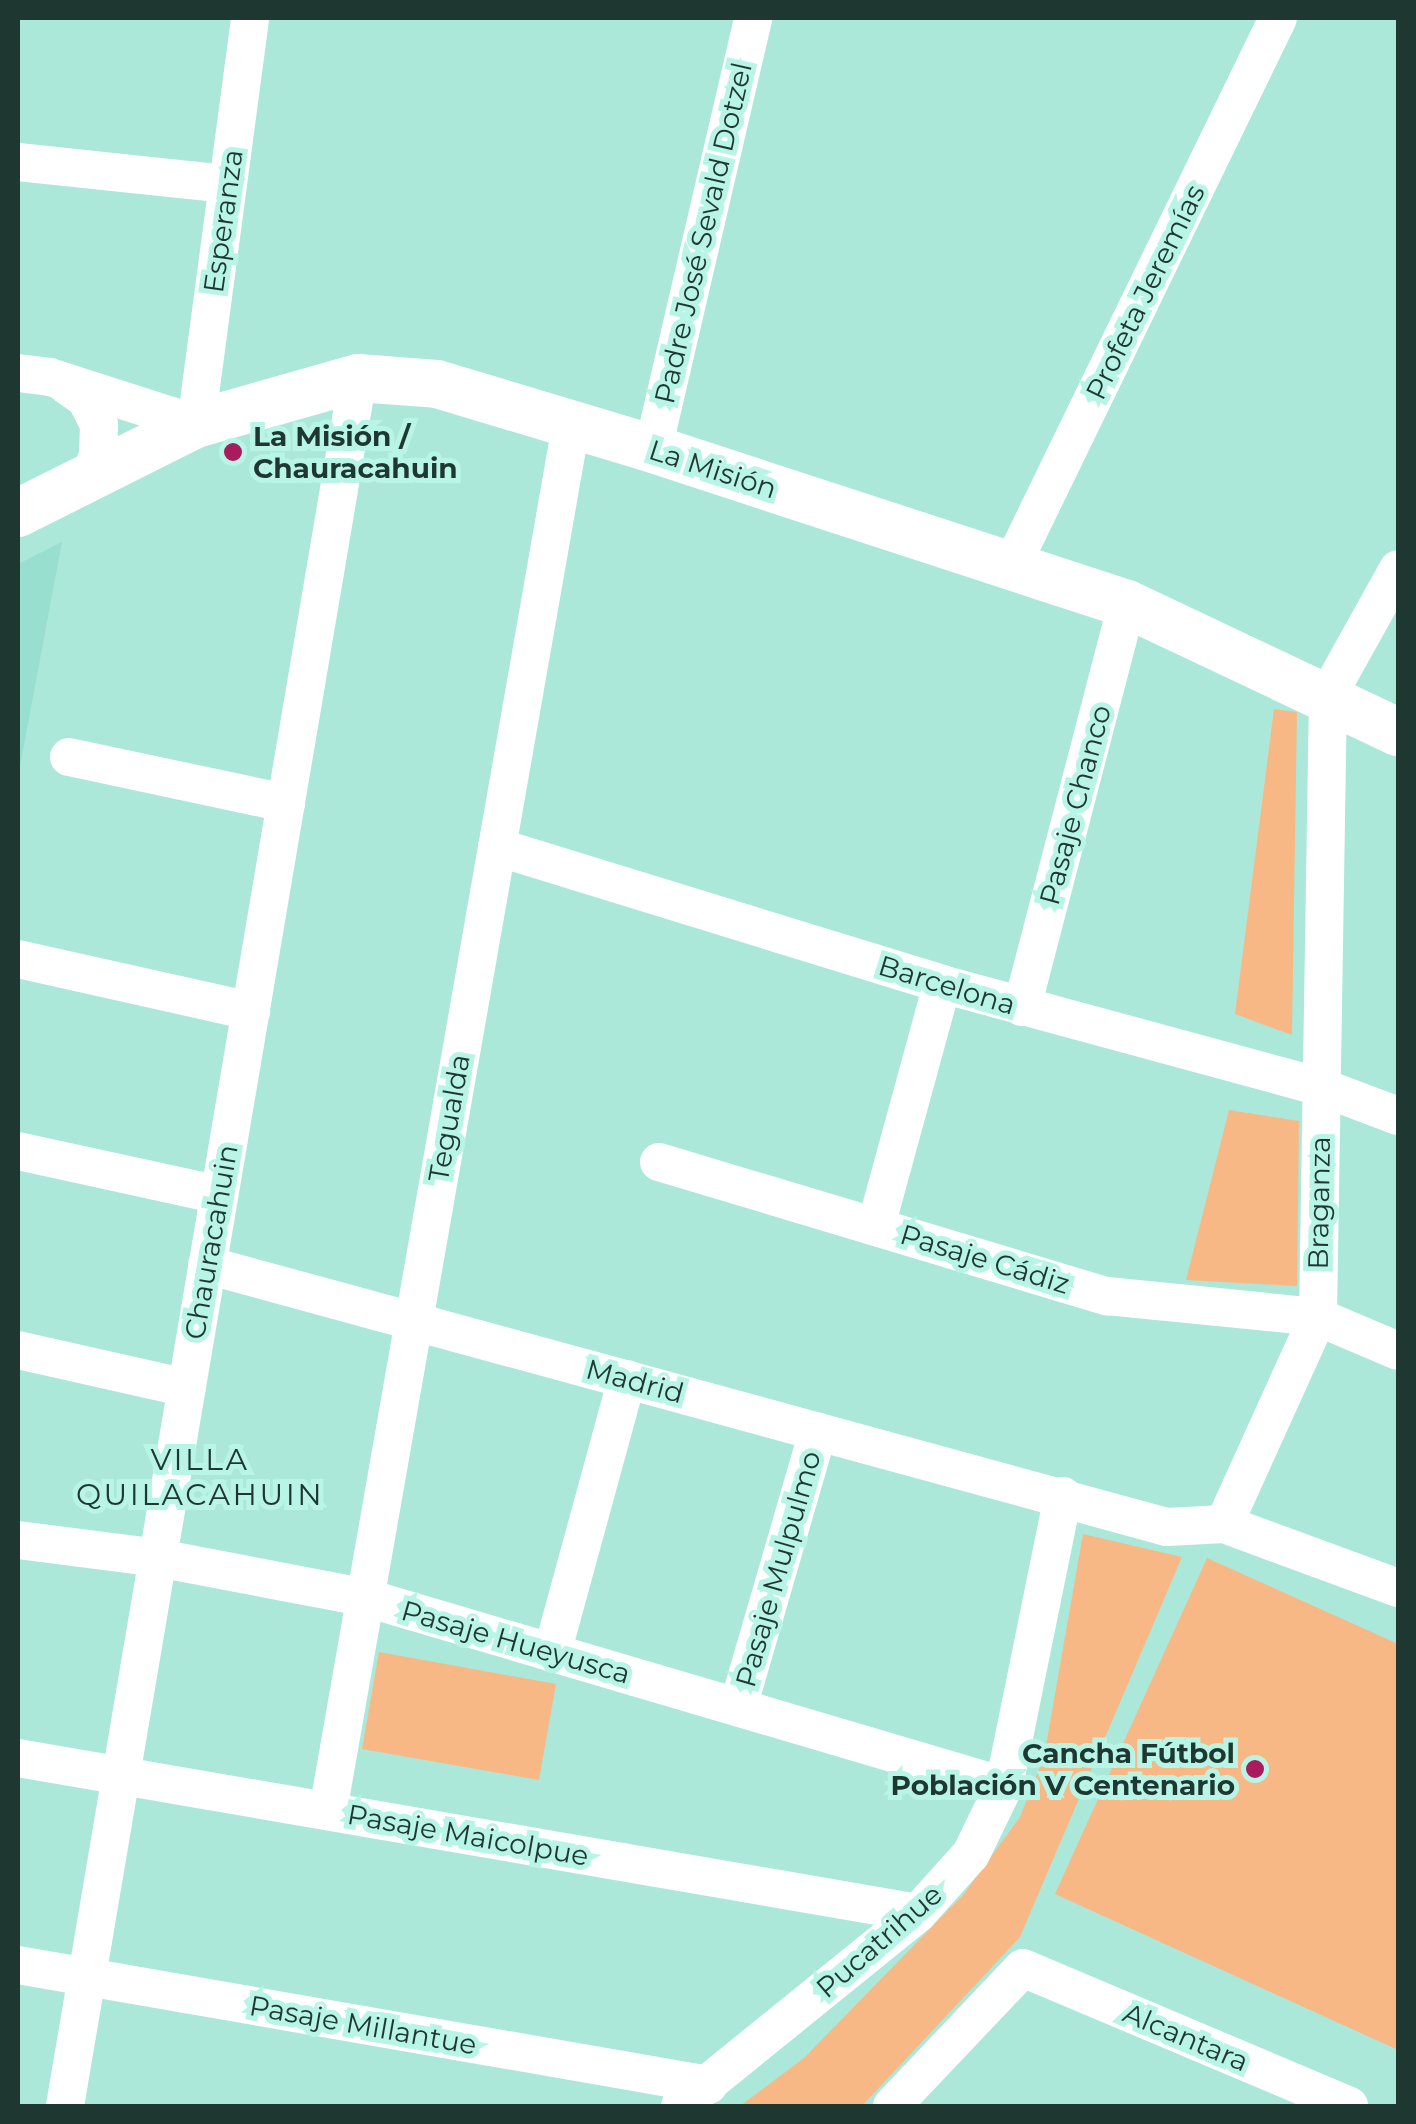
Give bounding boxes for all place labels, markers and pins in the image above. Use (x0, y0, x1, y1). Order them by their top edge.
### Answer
place label: La Misión / Chauracahuin (253, 419, 458, 485)
marker: La Misión / Chauracahuin (222, 441, 244, 463)
place label: Cancha Fútbol Población V Centenario (891, 1736, 1235, 1802)
marker: Cancha Fútbol Población V Centenario (1244, 1758, 1266, 1780)

